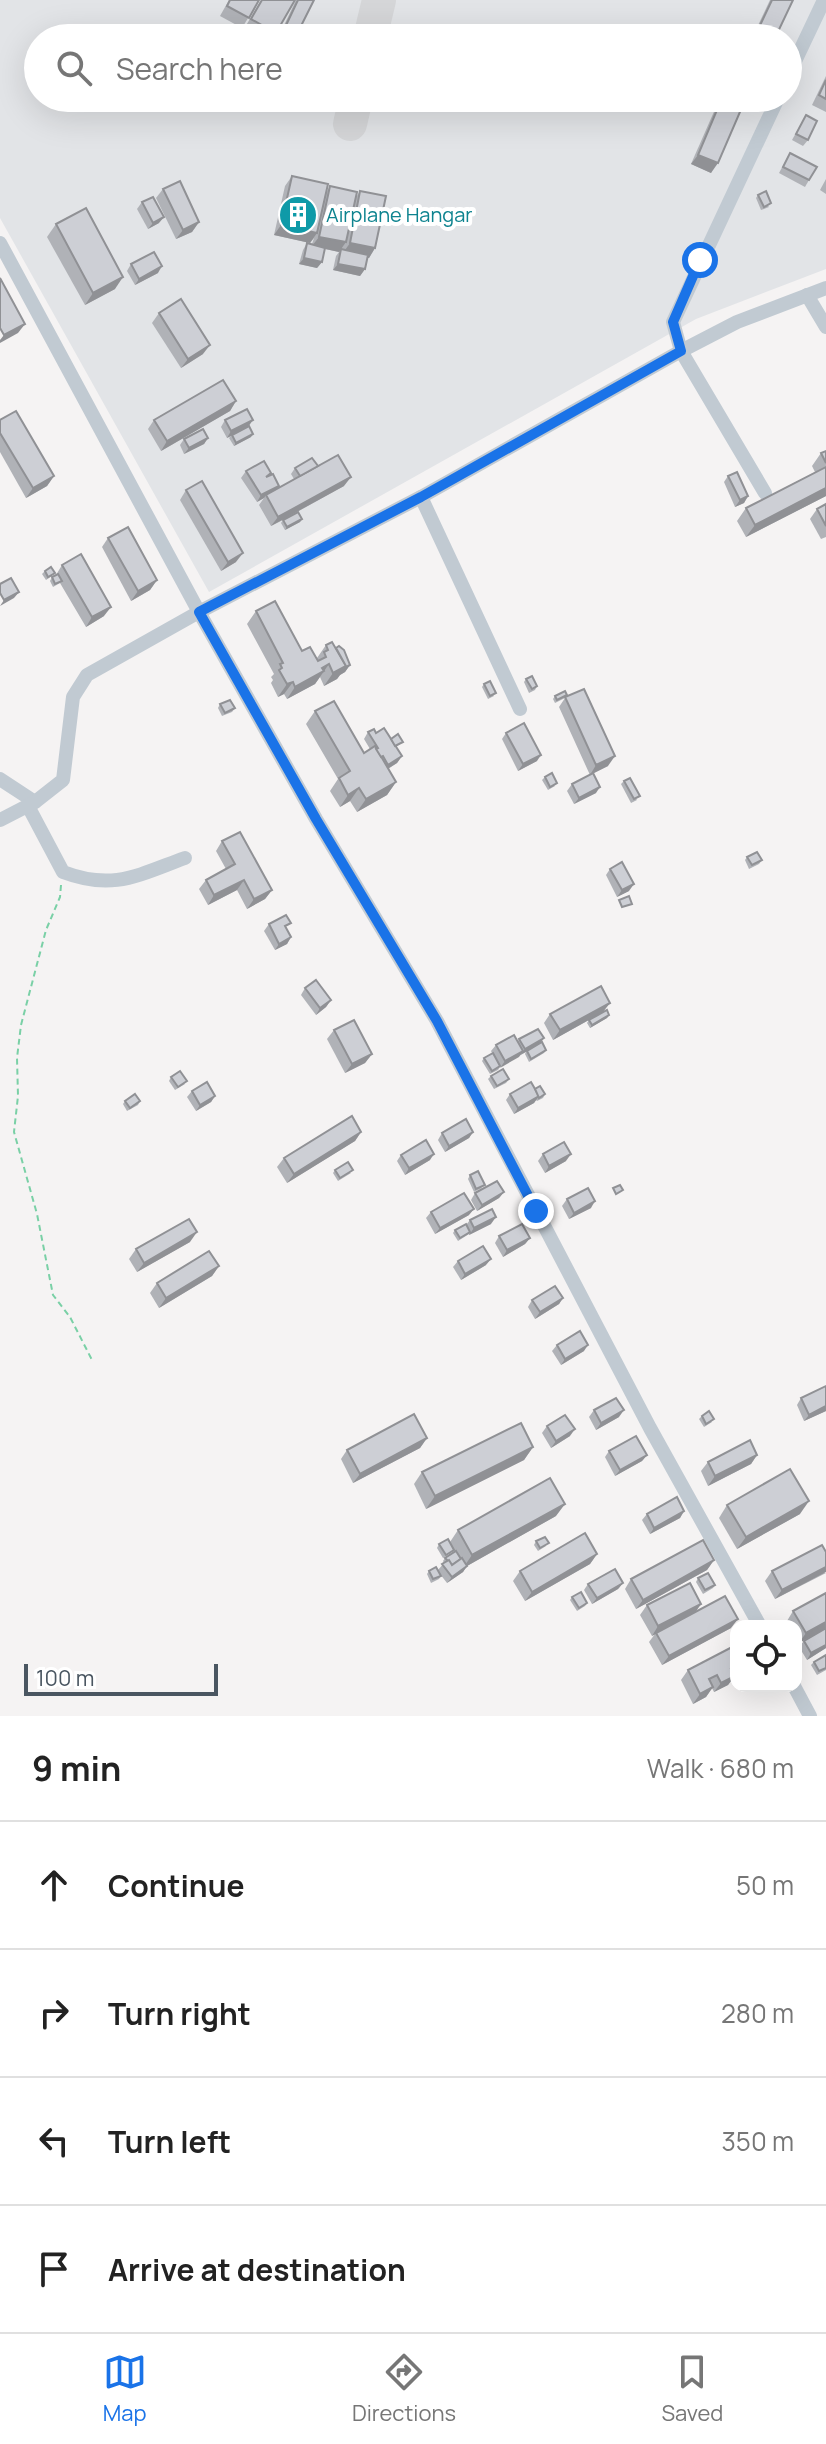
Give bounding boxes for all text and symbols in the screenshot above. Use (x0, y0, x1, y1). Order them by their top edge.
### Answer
search box (24, 24, 802, 112)
icon: search (52, 46, 96, 90)
text: Search here (116, 48, 283, 89)
building icon: Airplane Hangar (277, 194, 319, 236)
place label: Airplane Hangar (326, 201, 473, 228)
route start (682, 242, 718, 278)
route end (518, 1193, 554, 1229)
map controls (730, 1620, 802, 1692)
button: locate (730, 1620, 802, 1692)
scale bar (24, 1660, 218, 1696)
text: 100 m (36, 1663, 94, 1693)
text: 9 min (32, 1745, 121, 1791)
text: Walk · 680 m (647, 1750, 794, 1786)
icon: ahead (32, 1863, 76, 1907)
text: Continue (108, 1865, 244, 1906)
text: 50 m (736, 1867, 794, 1903)
icon: right (32, 1991, 76, 2035)
text: Turn right (108, 1993, 251, 2034)
text: 280 m (721, 1995, 794, 2031)
icon: left (32, 2119, 76, 2163)
text: Turn left (108, 2121, 231, 2162)
text: 350 m (721, 2123, 794, 2159)
icon: arrive (32, 2247, 76, 2291)
text: Arrive at destination (108, 2249, 406, 2290)
tab: Map (103, 2350, 147, 2428)
tab: Directions (352, 2350, 456, 2428)
tab: Saved (661, 2350, 723, 2428)

